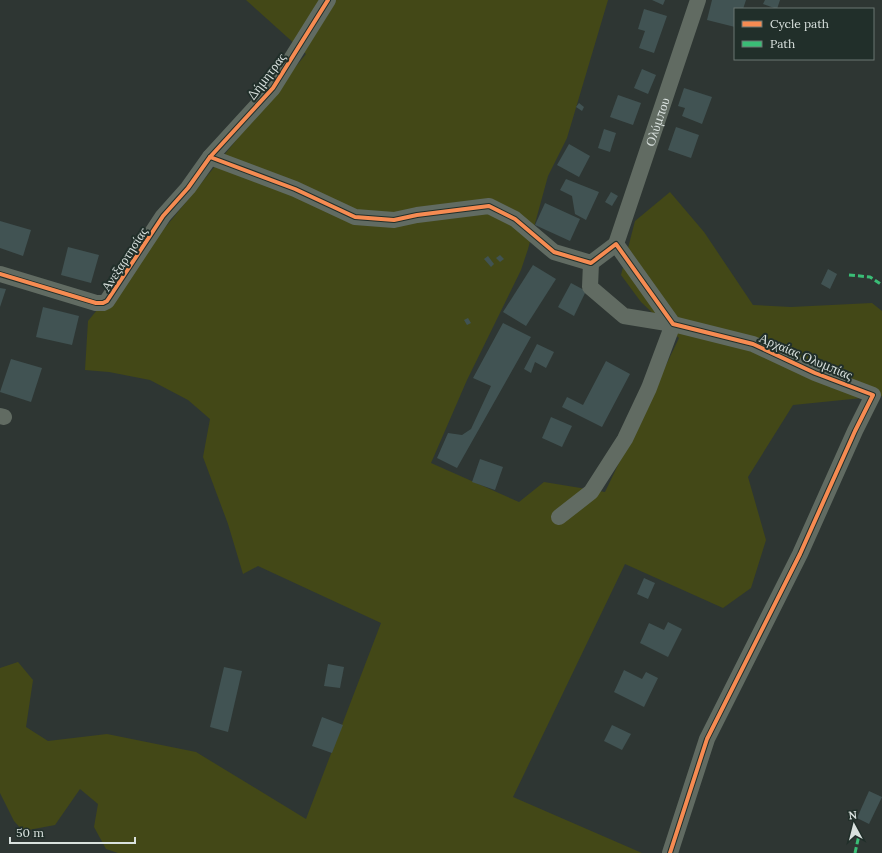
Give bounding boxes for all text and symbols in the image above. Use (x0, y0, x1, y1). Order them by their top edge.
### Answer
legend (734, 8, 874, 60)
text: Cycle path (770, 16, 829, 31)
text: Path (770, 36, 795, 51)
street label: Δήμητρας (243, 49, 290, 103)
street label: Ολύμπου (641, 95, 674, 148)
street label: Ανεξαρτησίας (97, 223, 152, 294)
street label: Αρχαίας Ολυμπίας (757, 329, 856, 384)
north arrow (834, 805, 874, 845)
text: N (848, 808, 858, 823)
scale bar (10, 819, 135, 845)
text: 50 m (16, 825, 44, 840)

